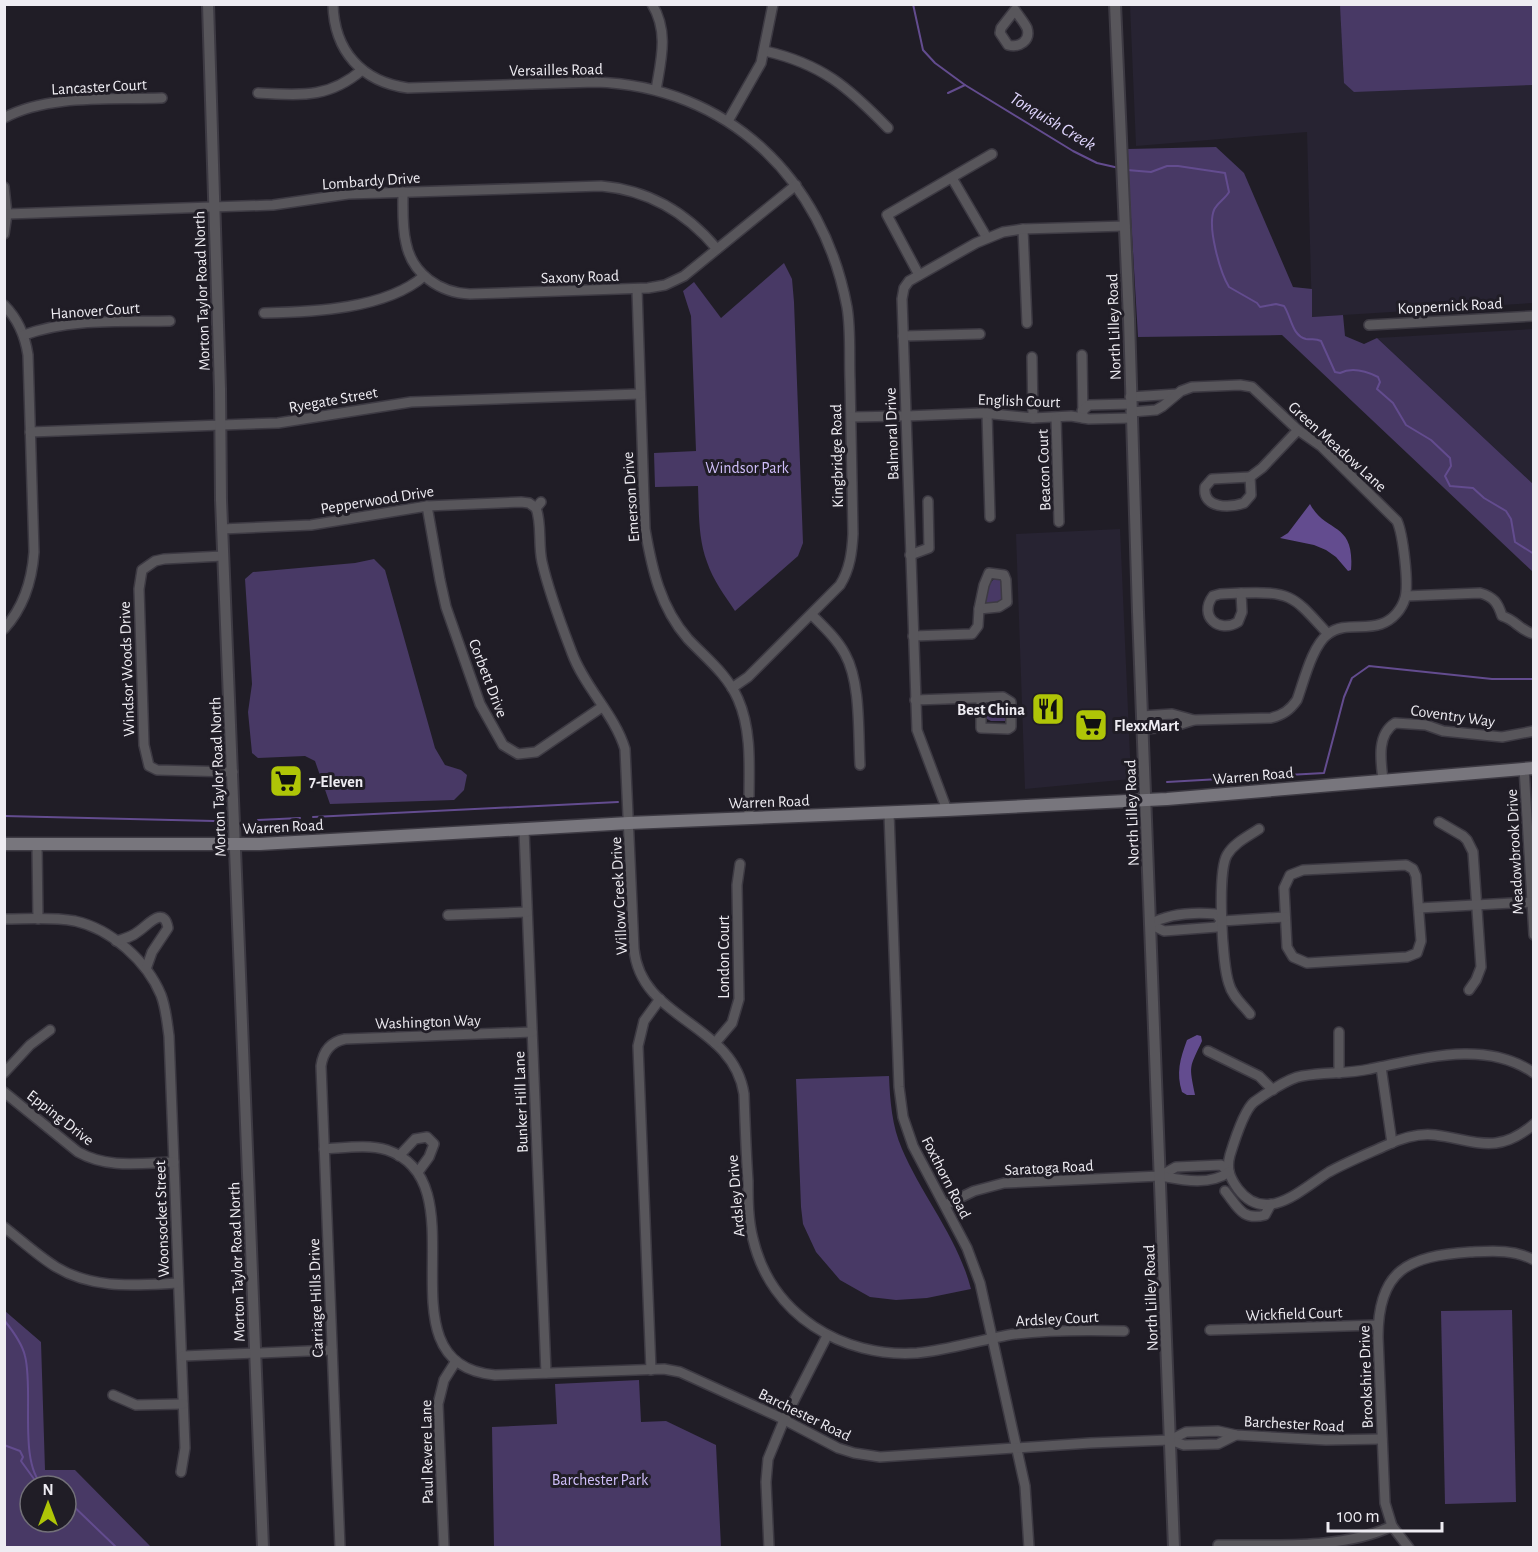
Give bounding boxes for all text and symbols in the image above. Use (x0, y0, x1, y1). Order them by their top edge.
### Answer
street label: Versailles Road (509, 61, 603, 79)
street label: Lancaster Court (51, 77, 147, 97)
water label: Tonquish Creek (1006, 89, 1098, 154)
street label: Lombardy Drive (321, 170, 421, 193)
street label: Morton Taylor Road North (191, 211, 214, 371)
street label: Saxony Road (541, 268, 619, 287)
street label: North Lilley Road (1104, 273, 1125, 381)
street label: Koppernick Road (1397, 295, 1503, 317)
street label: Hanover Court (50, 300, 140, 322)
street label: Ryegate Street (288, 384, 379, 417)
street label: Balmoral Drive (882, 387, 902, 481)
street label: English Court (977, 392, 1060, 410)
street label: Green Meadow Lane (1285, 399, 1390, 495)
street label: Kingbridge Road (828, 404, 846, 508)
street label: Beacon Court (1035, 429, 1053, 511)
street label: Emerson Drive (620, 451, 642, 543)
park label: Windsor Park (705, 460, 790, 476)
street label: Pepperwood Drive (319, 483, 435, 517)
street label: Windsor Woods Drive (117, 601, 137, 737)
street label: Corbett Drive (466, 637, 510, 720)
restaurant icon: Best China (1030, 691, 1066, 727)
street label: Morton Taylor Road North (207, 697, 230, 857)
place label: Best China (957, 702, 1025, 718)
street label: Coventry Way (1409, 702, 1496, 731)
supermarket icon: FlexxMart (1073, 707, 1109, 743)
place label: FlexxMart (1114, 718, 1180, 734)
street label: North Lilley Road (1122, 759, 1143, 867)
supermarket icon: 7-Eleven (268, 763, 304, 799)
street label: Warren Road (1212, 764, 1294, 787)
place label: 7-Eleven (309, 774, 363, 790)
street label: Meadowbrook Drive (1504, 789, 1526, 915)
street label: Warren Road (728, 793, 810, 811)
street label: Warren Road (242, 817, 324, 837)
street label: Willow Creek Drive (608, 836, 630, 955)
street label: London Court (716, 915, 732, 999)
street label: Washington Way (375, 1012, 481, 1033)
street label: Bunker Hill Lane (511, 1051, 531, 1153)
street label: Epping Drive (24, 1087, 97, 1149)
street label: Foxthorn Road (919, 1134, 974, 1221)
street label: Ardsley Drive (724, 1154, 749, 1238)
street label: Saratoga Road (1004, 1158, 1094, 1178)
street label: Woonsocket Street (152, 1160, 172, 1278)
street label: Morton Taylor Road North (226, 1182, 249, 1342)
street label: Carriage Hills Drive (306, 1238, 326, 1358)
street label: North Lilley Road (1141, 1244, 1162, 1352)
street label: Wickfield Court (1245, 1304, 1343, 1324)
street label: Ardsley Court (1015, 1309, 1099, 1330)
street label: Brookshire Drive (1356, 1325, 1376, 1429)
street label: Barchester Road (756, 1386, 853, 1444)
street label: Paul Revere Lane (418, 1400, 436, 1504)
street label: Barchester Road (1243, 1413, 1345, 1435)
park label: Barchester Park (552, 1472, 649, 1488)
north arrow (18, 1474, 78, 1534)
text: N (42, 1482, 54, 1498)
scale bar (1328, 1495, 1442, 1533)
text: 100 m (1337, 1508, 1380, 1526)

